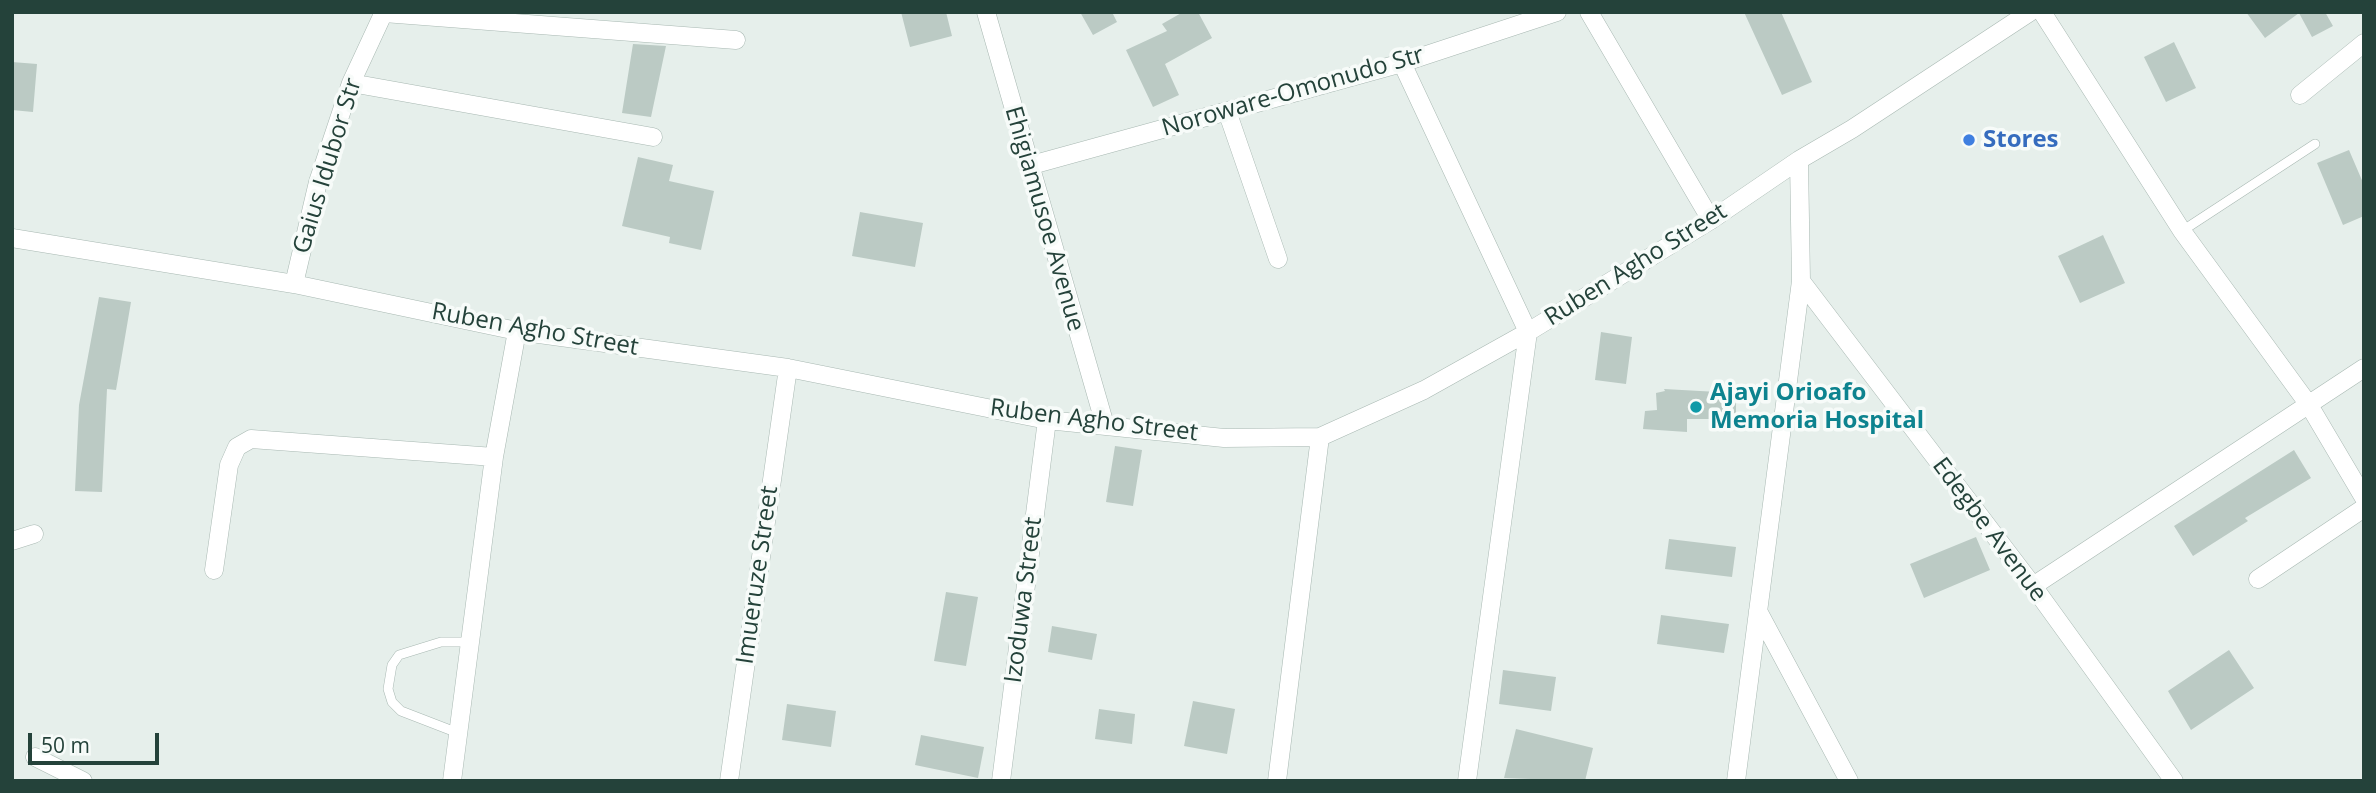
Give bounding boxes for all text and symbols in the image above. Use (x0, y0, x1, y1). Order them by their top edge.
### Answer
street label: Noroware-Omonudo Str (1159, 41, 1427, 143)
street label: Gaius Idubor Str (288, 75, 368, 257)
street label: Ehigiamusoe Avenue (998, 103, 1090, 335)
place label: Stores (1983, 126, 2059, 154)
marker: Stores (1961, 132, 1977, 148)
street label: Ruben Agho Street (1540, 197, 1732, 333)
street label: Ruben Agho Street (429, 298, 641, 362)
place label: Ajayi Orioafo Memoria Hospital (1710, 379, 1924, 435)
street label: Ruben Agho Street (988, 394, 1200, 448)
marker: Ajayi Orioafo Memoria Hospital (1688, 399, 1704, 415)
street label: Edegbe Avenue (1926, 452, 2052, 608)
street label: Imueruze Street (731, 484, 785, 666)
street label: Izoduwa Street (1000, 515, 1048, 685)
scale bar (32, 720, 163, 764)
text: 50 m (41, 731, 90, 759)

